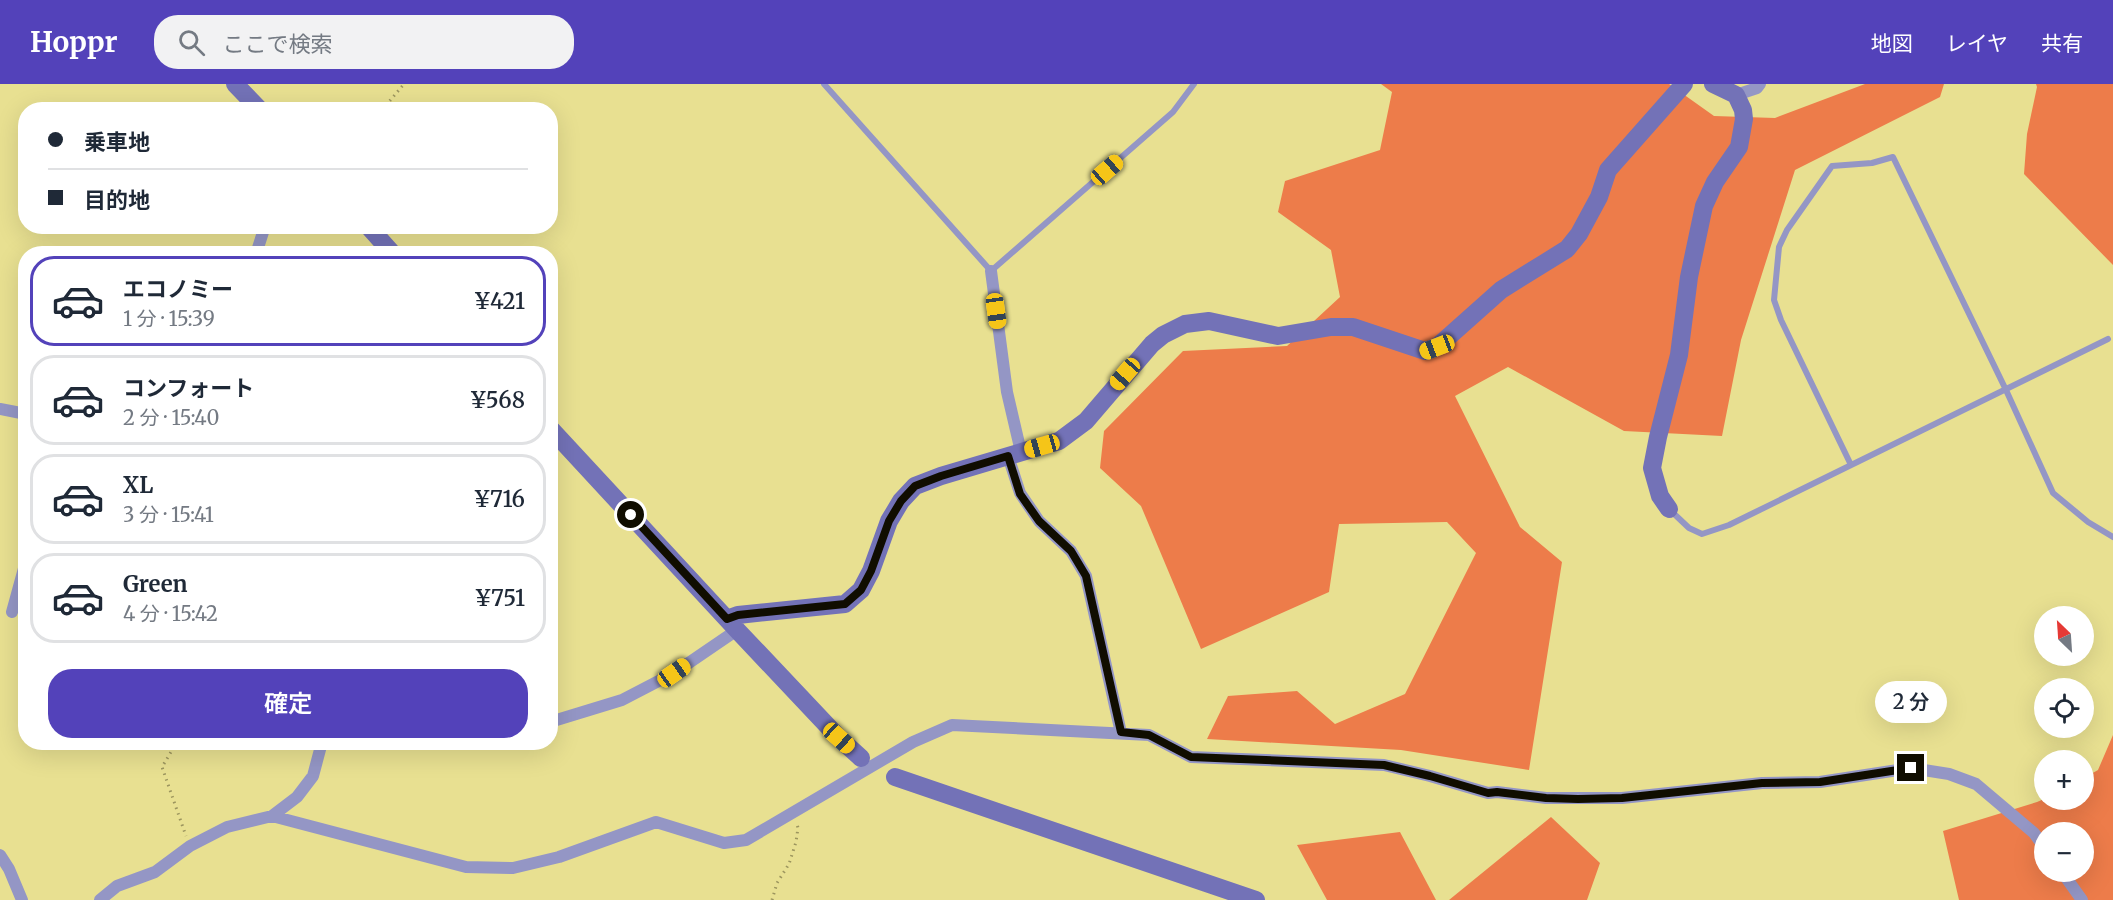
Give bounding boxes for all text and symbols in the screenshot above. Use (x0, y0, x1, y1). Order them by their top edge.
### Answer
search box (154, 15, 574, 69)
text: Hoppr (30, 24, 118, 60)
icon: search (175, 26, 208, 59)
text: ここで検索 (223, 30, 333, 58)
text: 地図 (1871, 30, 1913, 57)
text: レイヤ (1946, 30, 2008, 57)
text: 共有 (2041, 30, 2083, 57)
text: 乗車地 (84, 128, 150, 156)
car (1088, 151, 1126, 189)
text: 目的地 (84, 186, 150, 214)
icon: car (51, 274, 105, 328)
text: エコノミー (123, 275, 233, 303)
text: ¥421 (474, 287, 525, 315)
car (985, 292, 1007, 330)
text: 1 分 · 15:39 (123, 306, 215, 331)
car (1417, 332, 1457, 362)
car (1106, 355, 1144, 393)
icon: car (51, 373, 105, 427)
text: コンフォート (123, 374, 254, 402)
text: ¥568 (470, 386, 525, 414)
text: 2 分 · 15:40 (123, 405, 219, 430)
car (1022, 432, 1062, 460)
text: XL (123, 471, 153, 499)
icon: car (51, 472, 105, 526)
text: ¥716 (474, 485, 525, 513)
route start (617, 501, 644, 528)
text: 3 分 · 15:41 (123, 502, 214, 527)
text: Green (123, 570, 187, 598)
icon: car (51, 571, 105, 625)
text: ¥751 (474, 584, 525, 612)
text: 4 分 · 15:42 (123, 601, 218, 626)
north arrow (2034, 606, 2094, 666)
map controls (2034, 606, 2094, 882)
car (654, 655, 694, 691)
button: 確定 (48, 669, 528, 738)
button: locate (2034, 678, 2094, 738)
callout: 2 分 (1875, 681, 1947, 723)
text: 2 分 (1893, 689, 1929, 714)
car (820, 719, 858, 757)
button: + (2034, 750, 2094, 810)
route end (1897, 754, 1924, 781)
button: − (2034, 822, 2094, 882)

